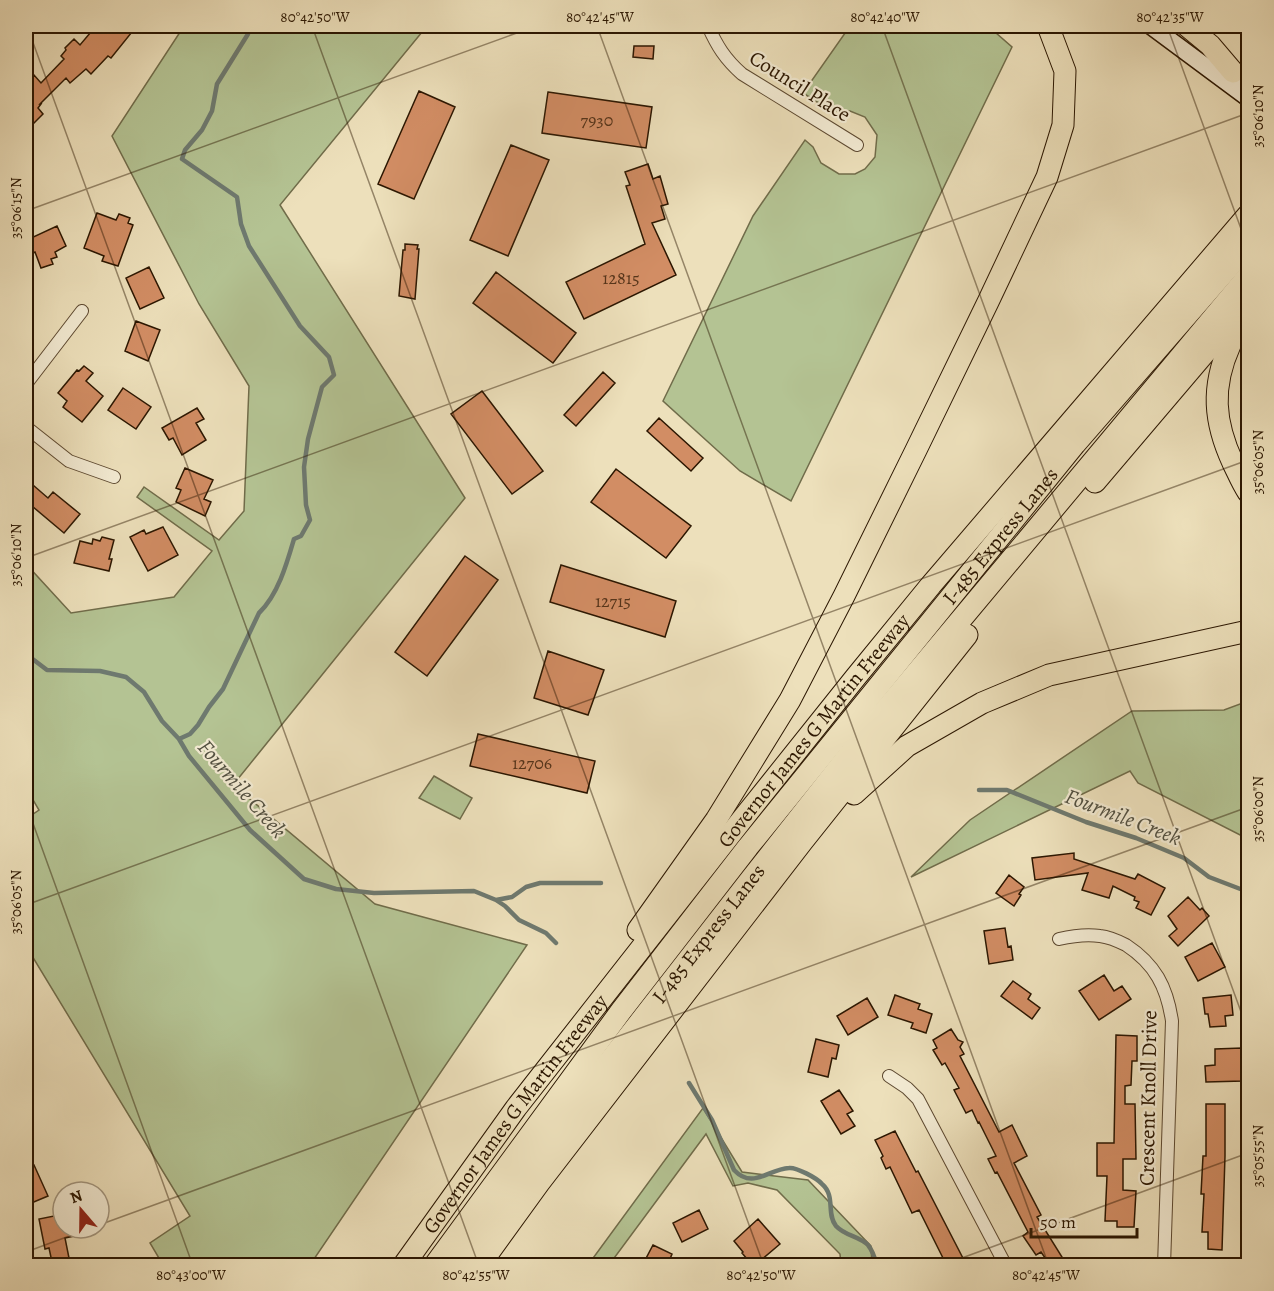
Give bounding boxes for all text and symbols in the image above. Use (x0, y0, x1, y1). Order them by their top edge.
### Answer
text: 80°42'50"W (280, 7, 350, 27)
text: 80°42'45"W (566, 7, 634, 27)
text: 80°42'40"W (850, 7, 920, 27)
text: 80°42'35"W (1136, 7, 1204, 27)
street label: Council Place (744, 44, 856, 128)
text: 35°06'10"N (1248, 84, 1268, 148)
house number: 7930 (581, 108, 613, 132)
text: 35°06'15"N (6, 177, 26, 239)
house number: 12815 (602, 266, 640, 290)
text: 35°06'05"N (1248, 430, 1268, 494)
street label: I-485 Express Lanes (936, 461, 1065, 611)
text: 35°06'10"N (6, 523, 26, 587)
house number: 12715 (595, 589, 631, 613)
street label: Governor James G Martin Freeway (711, 607, 916, 853)
water label: Fourmile Creek (191, 733, 293, 845)
house number: 12706 (512, 751, 552, 775)
text: 35°06'00"N (1248, 776, 1268, 842)
water label: Fourmile Creek (1061, 781, 1186, 853)
street label: I-485 Express Lanes (645, 858, 772, 1009)
text: 35°06'05"N (6, 870, 26, 934)
street label: Governor James G Martin Freeway (416, 988, 614, 1239)
street label: Crescent Knoll Drive (1132, 1010, 1164, 1186)
text: 35°05'55"N (1248, 1125, 1268, 1187)
north arrow (51, 1180, 111, 1240)
text: N (67, 1184, 86, 1209)
scale bar (1031, 1201, 1138, 1239)
text: 50 m (1040, 1210, 1076, 1234)
text: 80°43'00"W (156, 1265, 226, 1285)
text: 80°42'55"W (442, 1265, 510, 1285)
text: 80°42'50"W (726, 1265, 796, 1285)
text: 80°42'45"W (1012, 1265, 1080, 1285)

